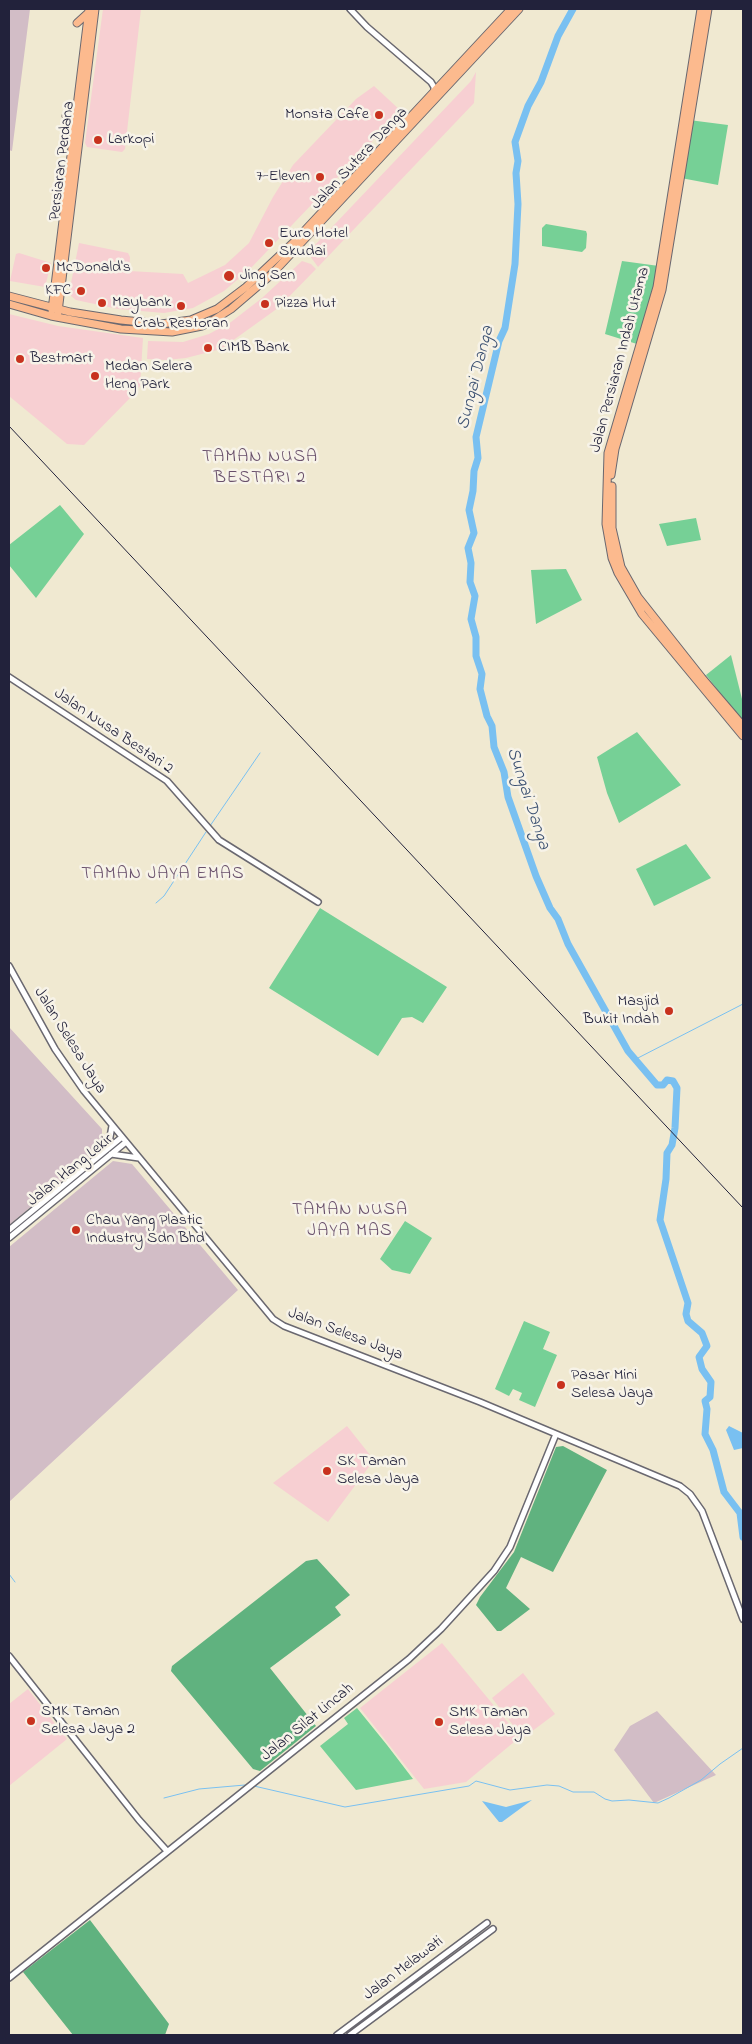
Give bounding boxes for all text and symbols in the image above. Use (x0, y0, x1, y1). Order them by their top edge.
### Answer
street label: Persiaran Perdana (46, 100, 80, 222)
street label: Jalan Sutera Danga (308, 104, 412, 214)
place label: Monsta Cafe (285, 105, 369, 125)
marker: Monsta Cafe (373, 109, 385, 121)
place label: Larkopi (108, 130, 154, 150)
marker: Larkopi (92, 134, 104, 146)
place label: 7-Eleven (256, 167, 310, 187)
marker: 7-Eleven (314, 171, 326, 183)
place label: Euro Hotel Skudai (279, 224, 348, 262)
marker: Euro Hotel Skudai (263, 237, 275, 249)
place label: McDonald's (56, 258, 131, 278)
marker: McDonald's (40, 262, 52, 274)
street label: Jalan Persiaran Indah Utama (587, 265, 655, 455)
place label: Jing Sen (240, 266, 295, 286)
marker: Jing Sen (222, 269, 236, 283)
place label: KFC (45, 281, 71, 301)
marker: KFC (75, 285, 87, 297)
place label: Maybank (112, 293, 171, 313)
place label: Pizza Hut (275, 294, 336, 314)
marker: Maybank (96, 297, 108, 309)
marker: Pizza Hut (259, 298, 271, 310)
marker: Crab Restoran (175, 300, 187, 312)
place label: Crab Restoran (134, 314, 228, 334)
water label: Sungai Danga (454, 324, 500, 432)
place label: CIMB Bank (218, 338, 289, 358)
marker: CIMB Bank (202, 342, 214, 354)
place label: Bestmart (30, 349, 93, 369)
marker: Bestmart (14, 353, 26, 365)
place label: Medan Selera Heng Park (105, 357, 192, 395)
marker: Medan Selera Heng Park (89, 370, 101, 382)
district label: TAMAN NUSA BESTARI 2 (201, 447, 319, 489)
street label: Jalan Nusa Bestari 2 (49, 685, 177, 779)
water label: Sungai Danga (500, 745, 554, 853)
district label: TAMAN JAYA EMAS (79, 864, 247, 886)
street label: Jalan Selesa Jaya (29, 984, 109, 1098)
place label: Masjid Bukit Indah (583, 992, 659, 1030)
marker: Masjid Bukit Indah (663, 1005, 675, 1017)
street label: Jalan Hang Lekir (24, 1131, 118, 1211)
district label: TAMAN NUSA JAYA MAS (291, 1200, 409, 1242)
place label: Chau Yang Plastic Industry Sdn Bhd (86, 1211, 205, 1249)
marker: Chau Yang Plastic Industry Sdn Bhd (70, 1224, 82, 1236)
street label: Jalan Selesa Jaya (285, 1304, 405, 1366)
place label: Pasar Mini Selesa Jaya (571, 1366, 653, 1404)
marker: Pasar Mini Selesa Jaya (555, 1379, 567, 1391)
place label: SK Taman Selesa Jaya (337, 1452, 419, 1490)
marker: SK Taman Selesa Jaya (321, 1465, 333, 1477)
street label: Jalan Silat Lincah (258, 1680, 358, 1766)
place label: SMK Taman Selesa Jaya 2 (41, 1702, 135, 1740)
place label: SMK Taman Selesa Jaya (449, 1703, 531, 1741)
marker: SMK Taman Selesa Jaya 2 (25, 1715, 37, 1727)
marker: SMK Taman Selesa Jaya (433, 1716, 445, 1728)
street label: Jalan Melawati (360, 1933, 448, 2005)

